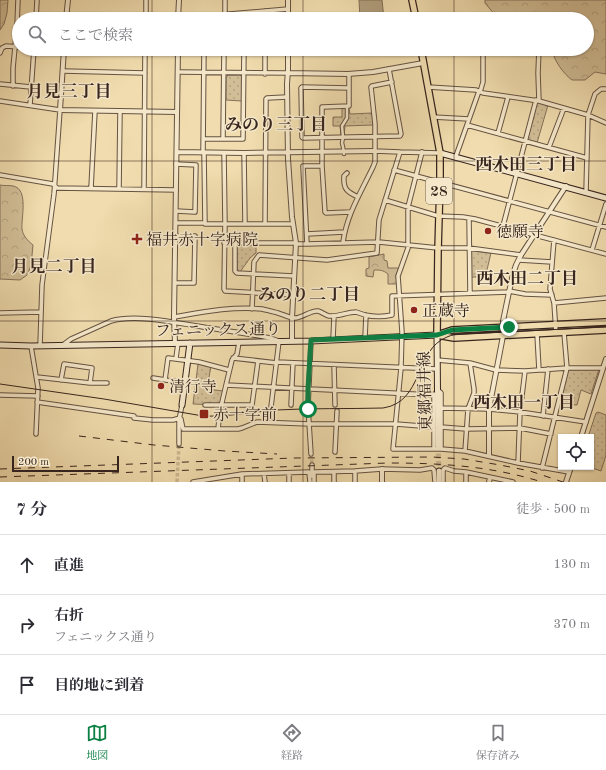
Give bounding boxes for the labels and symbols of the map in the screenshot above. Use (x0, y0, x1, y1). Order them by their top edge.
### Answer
district label: 月見三丁目 (27, 82, 112, 101)
district label: みのり三丁目 (225, 115, 327, 134)
district label: 西木田三丁目 (475, 155, 577, 174)
road number: 28 (426, 178, 452, 204)
place label: 徳願寺 (496, 223, 544, 241)
marker: 徳願寺 (483, 226, 493, 236)
place label: 福井赤十字病院 (146, 231, 258, 249)
marker: 福井赤十字病院 (131, 233, 143, 245)
district label: 月見二丁目 (12, 257, 97, 276)
district label: 西木田二丁目 (476, 269, 578, 288)
district label: みのり二丁目 (258, 285, 360, 304)
place label: 正蔵寺 (422, 302, 470, 320)
marker: 正蔵寺 (409, 305, 419, 315)
route end (500, 318, 518, 336)
street label: フェニックス通り (155, 320, 281, 340)
street label: 東郷福井線 (415, 351, 435, 431)
place label: 清行寺 (169, 378, 217, 396)
marker: 清行寺 (156, 381, 166, 391)
district label: 西木田一丁目 (473, 393, 575, 412)
route start (299, 400, 317, 418)
place label: 赤十字前 (213, 406, 277, 424)
marker: 赤十字前 (198, 408, 210, 420)
scale bar (12, 454, 119, 473)

